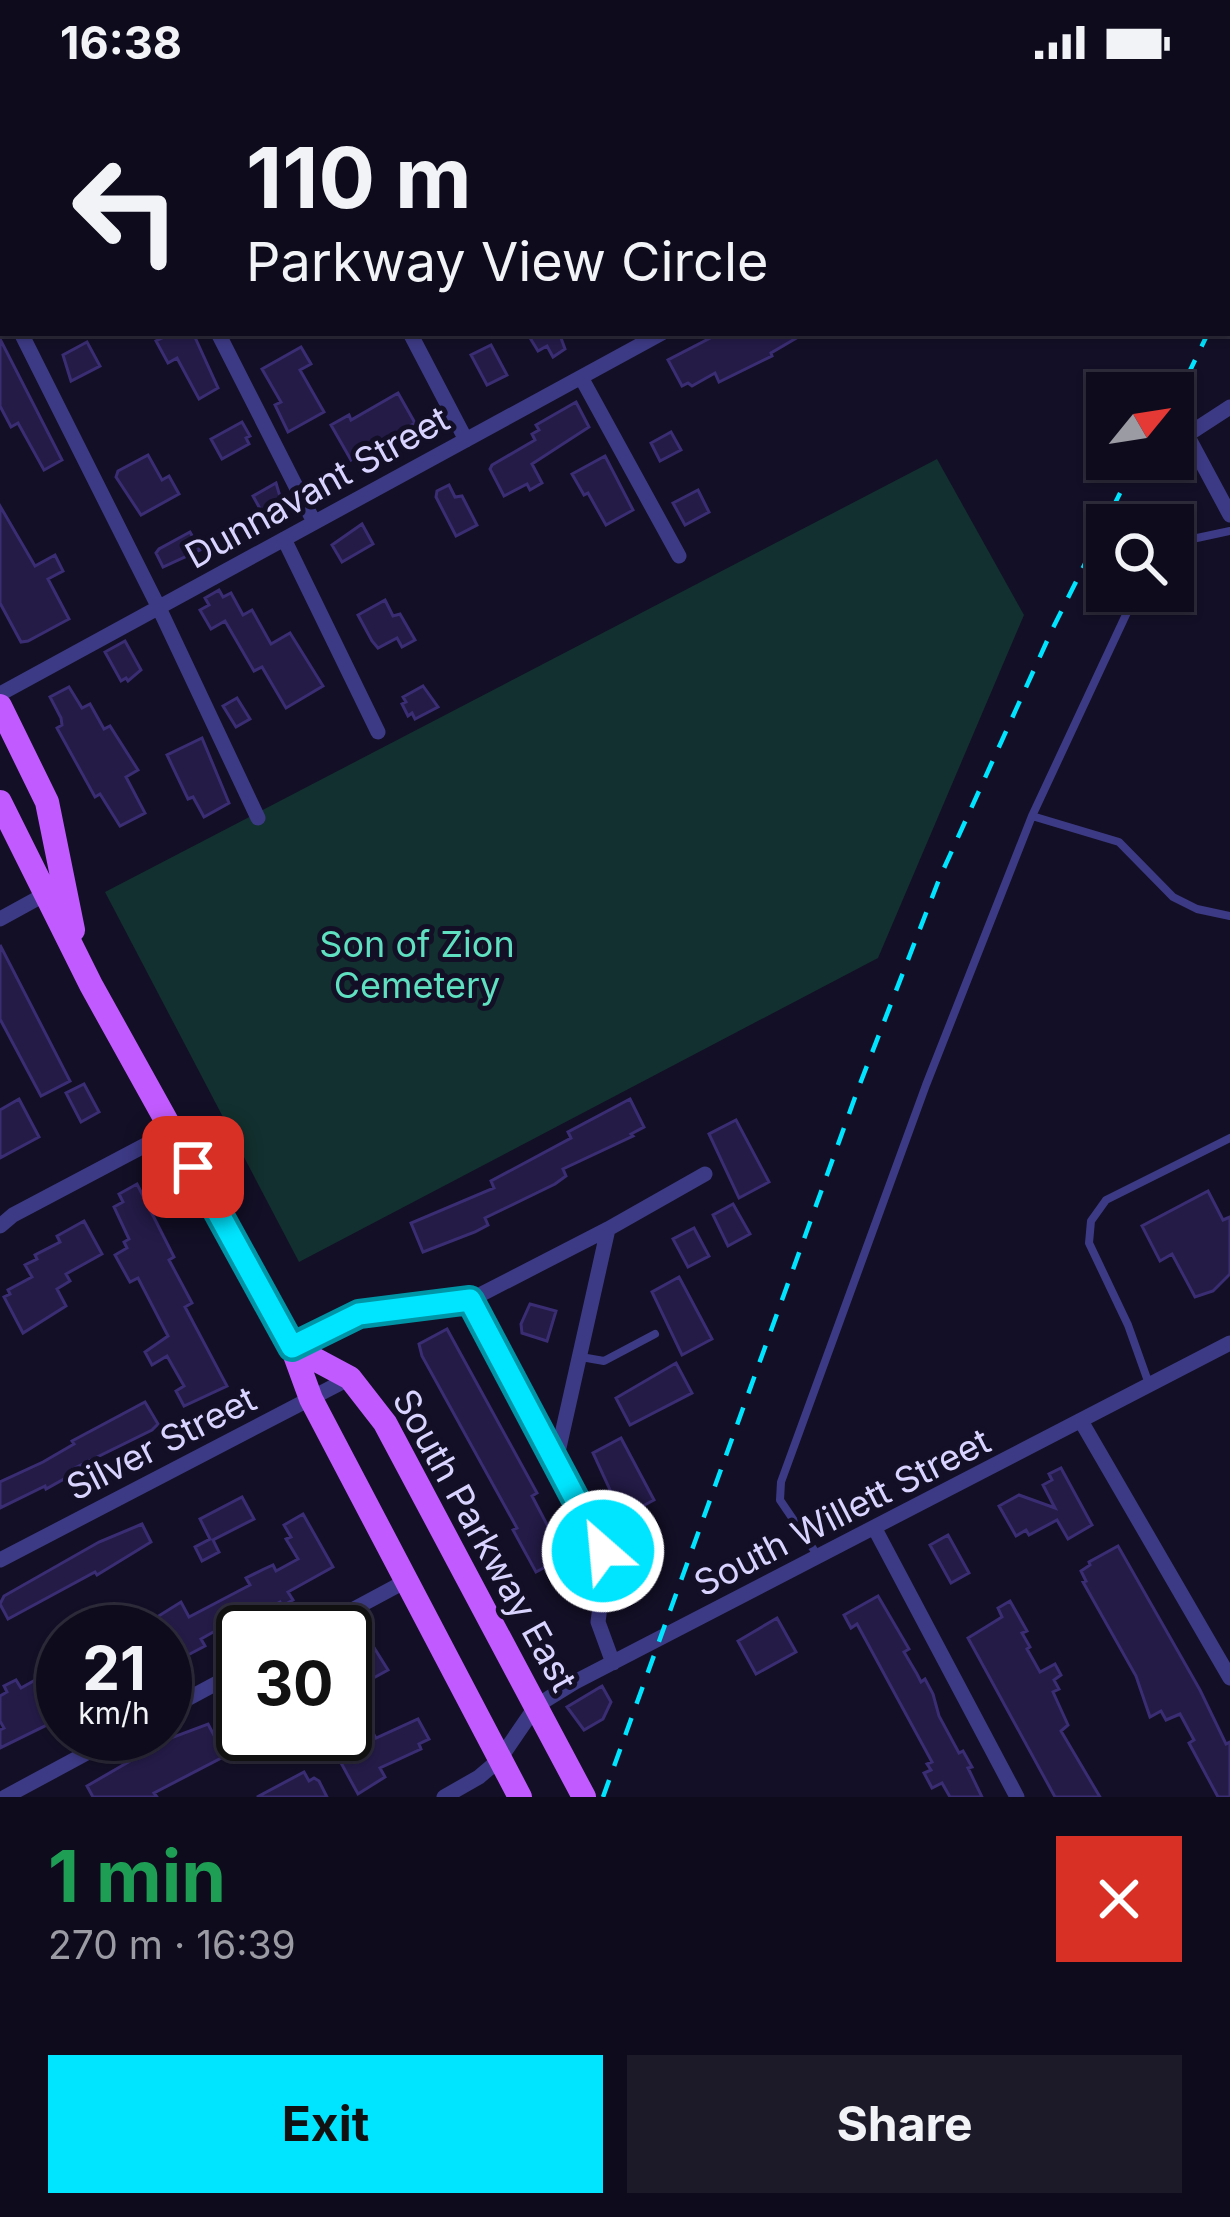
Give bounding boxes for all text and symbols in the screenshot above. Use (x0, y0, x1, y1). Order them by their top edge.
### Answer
text: 16:38 (60, 15, 182, 70)
text: 110 m (246, 127, 472, 228)
icon: left (48, 132, 204, 288)
text: Parkway View Circle (246, 229, 768, 294)
north arrow (1086, 372, 1194, 480)
map controls (1086, 372, 1194, 612)
street label: Dunnavant Street (178, 396, 457, 578)
button: search (1086, 504, 1194, 612)
park label: Son of Zion Cemetery (319, 922, 515, 1007)
pin (142, 1116, 244, 1218)
icon: arrive (160, 1134, 226, 1200)
street label: Silver Street (59, 1376, 263, 1509)
street label: South Parkway East (384, 1381, 586, 1699)
street label: South Willett Street (687, 1418, 997, 1606)
position arrow (540, 1488, 666, 1614)
speed limit sign: 30 (216, 1605, 372, 1761)
text: 21 (82, 1632, 146, 1704)
text: km/h (78, 1695, 150, 1731)
text: 1 min (48, 1832, 226, 1919)
button: close (1056, 1836, 1182, 1962)
text: 270 m · 16:39 (48, 1921, 296, 1968)
button: Exit (48, 2055, 603, 2193)
button: Share (627, 2055, 1182, 2193)

